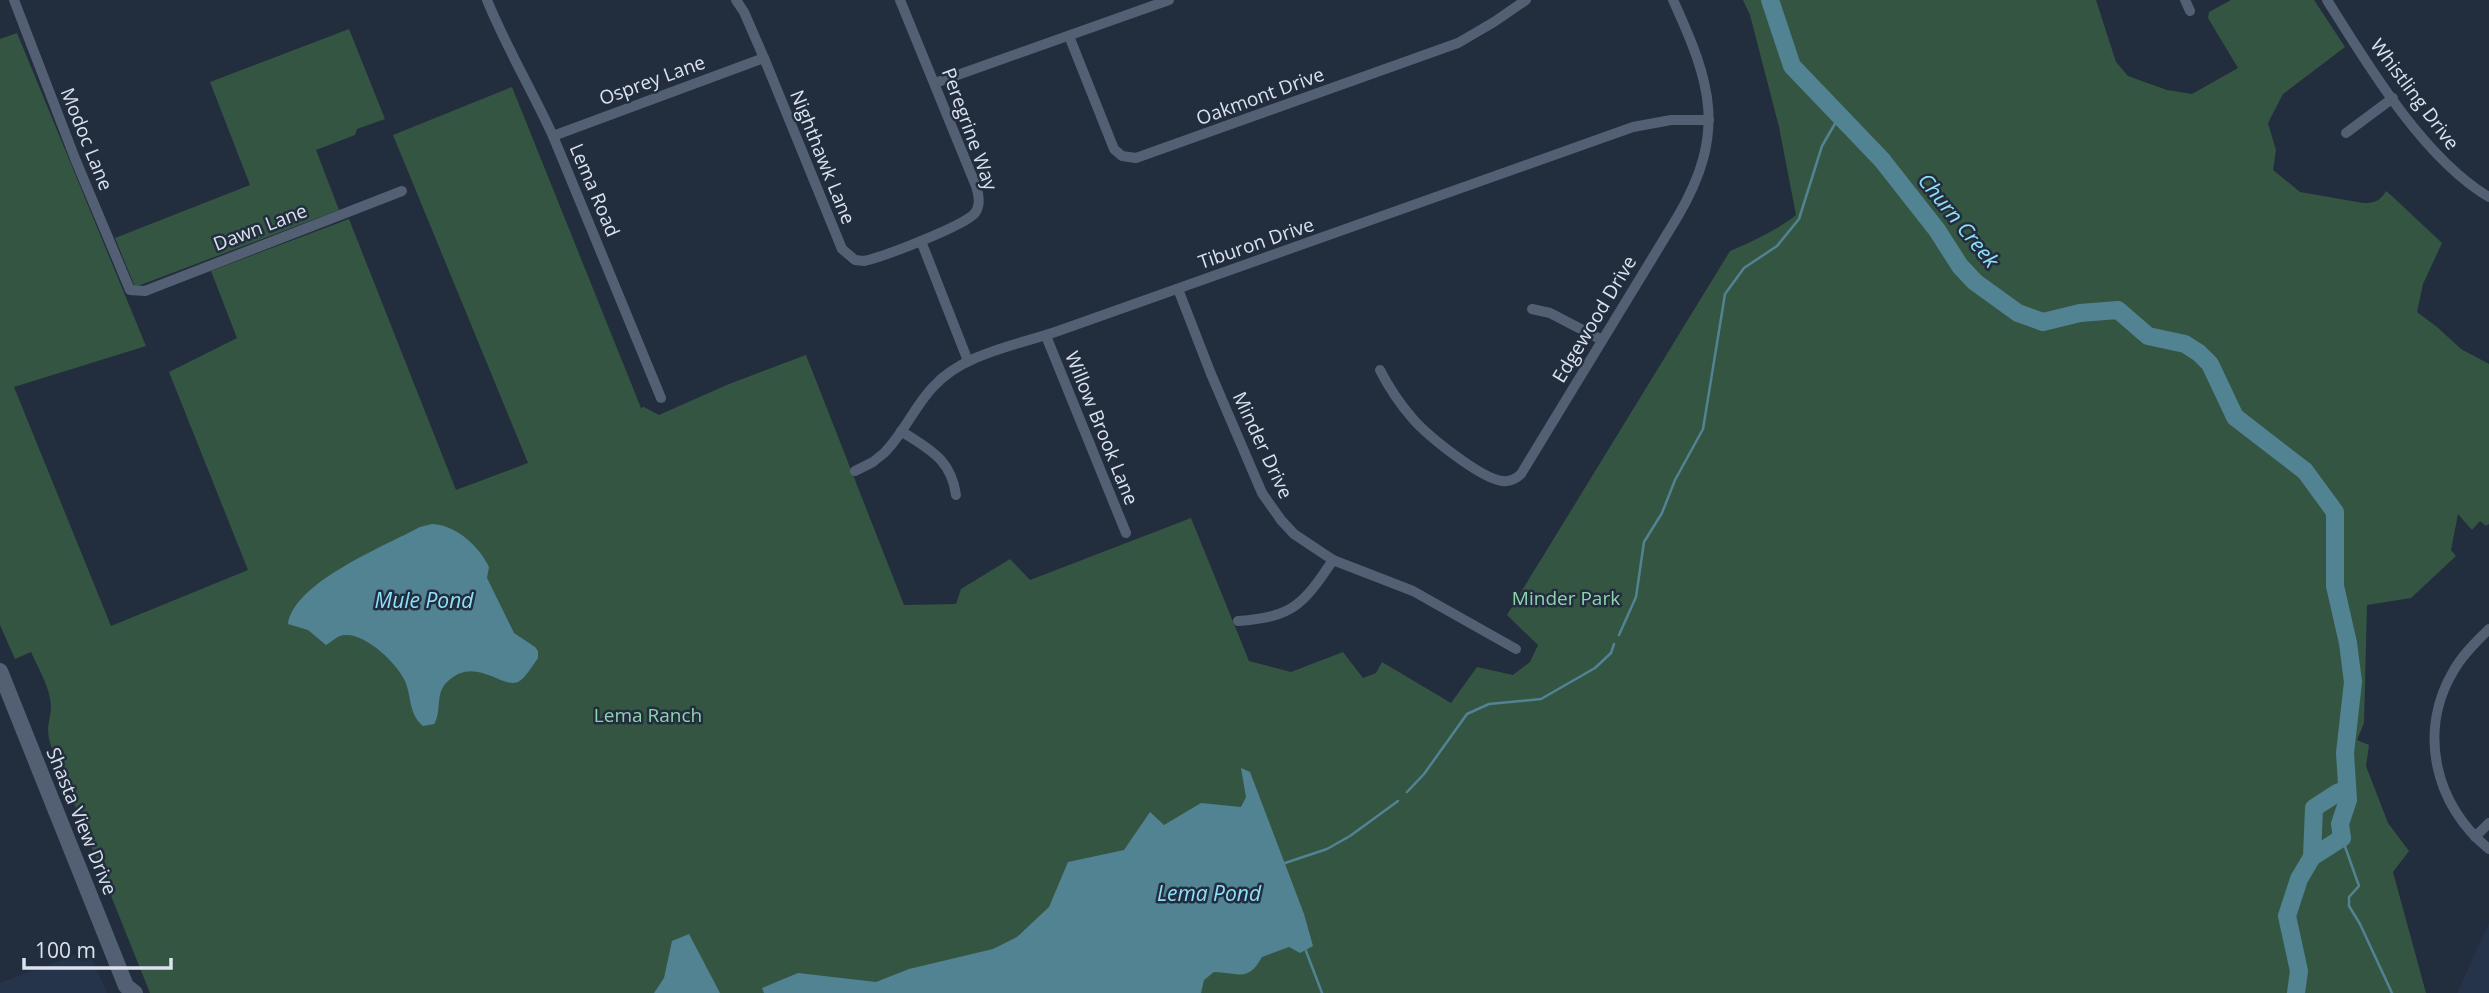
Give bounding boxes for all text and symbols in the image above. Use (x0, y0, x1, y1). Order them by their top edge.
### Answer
street label: Whistling Drive (2365, 33, 2465, 155)
street label: Osprey Lane (595, 49, 709, 111)
street label: Oakmont Drive (1192, 61, 1328, 131)
street label: Peregrine Way (936, 64, 1004, 194)
street label: Modoc Lane (55, 84, 119, 194)
street label: Nighthawk Lane (784, 86, 862, 228)
street label: Lema Road (564, 139, 626, 241)
water label: Churn Creek (1912, 167, 2006, 274)
street label: Dawn Lane (209, 197, 311, 257)
street label: Tiburon Drive (1195, 211, 1317, 275)
street label: Edgewood Drive (1546, 251, 1642, 387)
street label: Willow Brook Lane (1059, 347, 1145, 509)
street label: Minder Drive (1227, 387, 1299, 503)
park label: Minder Park (1512, 585, 1620, 611)
water label: Mule Pond (375, 586, 474, 614)
park label: Lema Ranch (594, 702, 702, 728)
street label: Shasta View Drive (41, 743, 123, 899)
water label: Lema Pond (1157, 879, 1262, 907)
scale bar (24, 926, 172, 970)
text: 100 m (35, 936, 96, 964)

